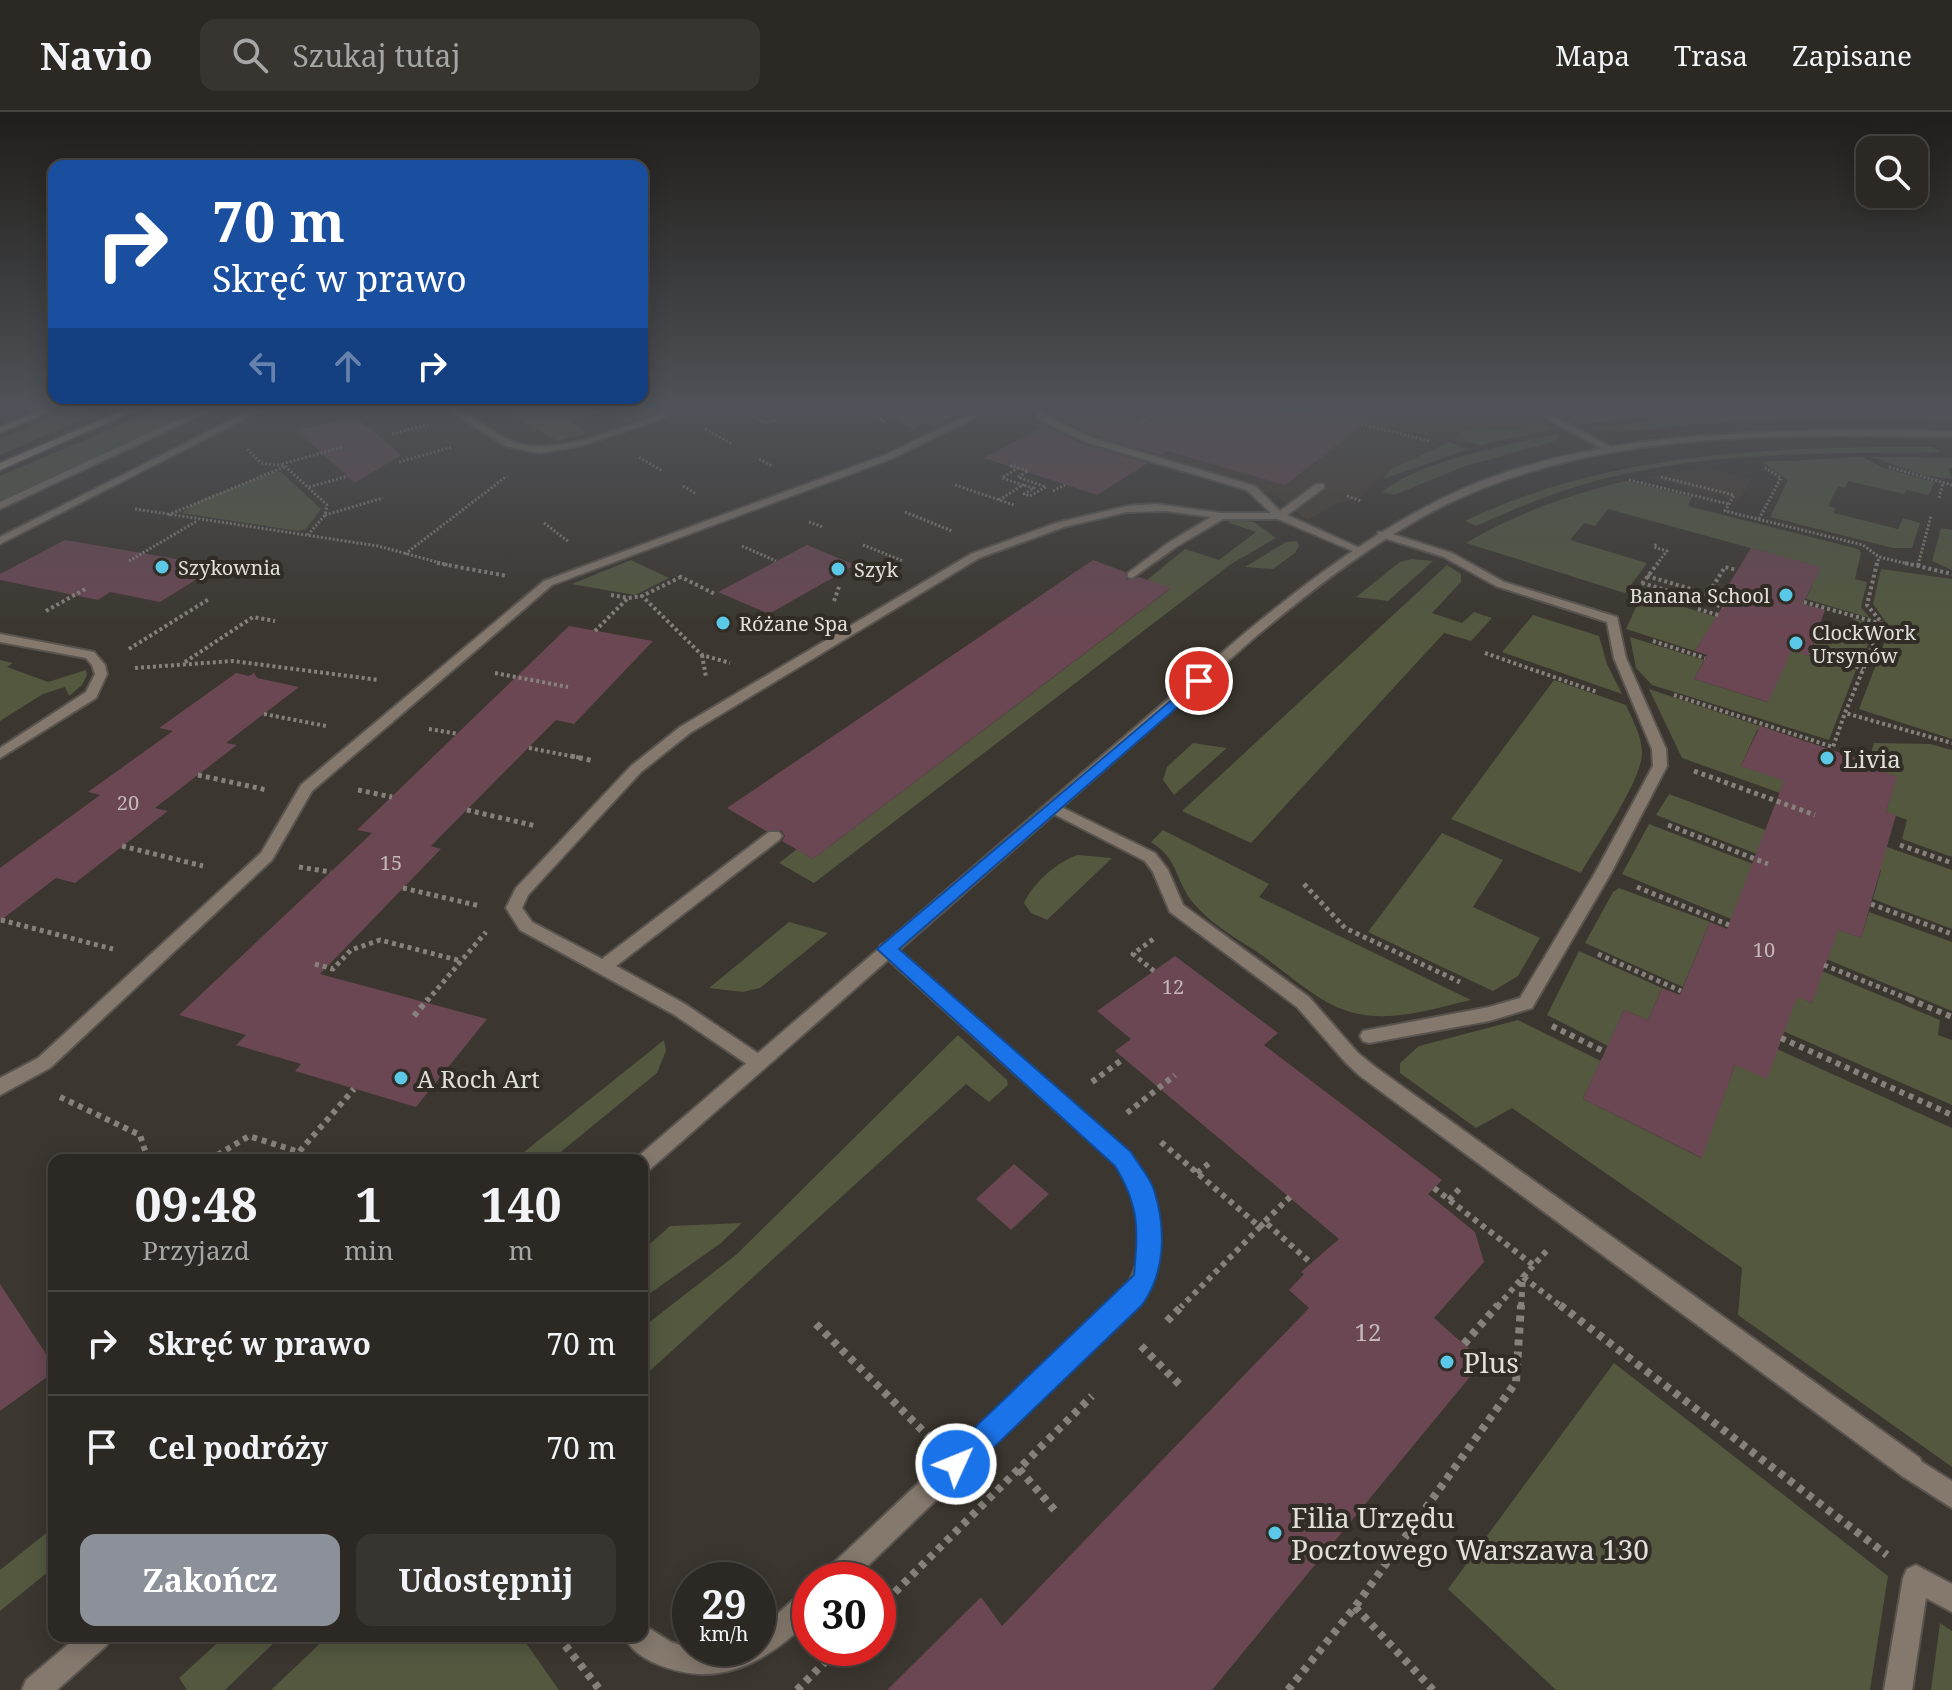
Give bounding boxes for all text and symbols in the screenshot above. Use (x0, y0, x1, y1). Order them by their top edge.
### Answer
search box (200, 19, 760, 91)
text: Navio (40, 29, 152, 81)
icon: search (228, 33, 272, 77)
text: Szukaj tutaj (292, 35, 460, 76)
text: Mapa (1555, 36, 1630, 74)
text: Trasa (1674, 36, 1748, 74)
text: Zapisane (1792, 36, 1912, 74)
map controls (1856, 136, 1928, 208)
button: search (1856, 136, 1928, 208)
text: 70 m (212, 182, 345, 258)
icon: right (80, 192, 184, 296)
text: Skręć w prawo (212, 254, 467, 303)
icon: left (242, 344, 286, 388)
icon: ahead (326, 344, 370, 388)
icon: right (410, 344, 454, 388)
place label: Szykownia (178, 554, 281, 581)
place label: Szyk (854, 556, 898, 583)
marker: Szykownia (153, 558, 171, 576)
marker: Szyk (829, 560, 847, 578)
place label: Banana School (1629, 582, 1770, 609)
marker: Banana School (1777, 586, 1795, 604)
place label: Różane Spa (739, 610, 848, 637)
marker: Różane Spa (714, 614, 732, 632)
place label: ClockWork Ursynów (1812, 619, 1916, 669)
marker: ClockWork Ursynów (1787, 634, 1805, 652)
pin (1165, 647, 1233, 715)
icon: arrive (1177, 659, 1221, 703)
place label: Livia (1843, 742, 1901, 775)
marker: Livia (1818, 749, 1836, 767)
house number: 20 (117, 789, 139, 816)
house number: 15 (380, 849, 402, 876)
house number: 10 (1753, 936, 1775, 963)
house number: 12 (1162, 973, 1184, 1000)
place label: A Roch Art (417, 1062, 540, 1095)
marker: A Roch Art (392, 1069, 410, 1087)
text: 09:48 (134, 1171, 258, 1236)
text: 1 (355, 1171, 382, 1236)
text: 140 (480, 1171, 562, 1236)
text: Przyjazd (142, 1232, 250, 1268)
text: min (344, 1232, 394, 1268)
text: m (509, 1232, 533, 1268)
house number: 12 (1355, 1315, 1381, 1348)
icon: right (80, 1321, 124, 1365)
text: Skręć w prawo (148, 1323, 371, 1364)
text: 70 m (546, 1323, 616, 1364)
place label: Plus (1463, 1343, 1519, 1381)
marker: Plus (1438, 1353, 1456, 1371)
position arrow (914, 1422, 998, 1506)
icon: arrive (80, 1425, 124, 1469)
text: Cel podróży (148, 1427, 328, 1468)
text: 70 m (546, 1427, 616, 1468)
place label: Filia Urzędu Pocztowego Warszawa 130 (1291, 1498, 1649, 1568)
marker: Filia Urzędu Pocztowego Warszawa 130 (1266, 1524, 1284, 1542)
button: Zakończ (80, 1534, 340, 1626)
button: Udostępnij (356, 1534, 616, 1626)
speed limit sign: 30 (792, 1562, 896, 1666)
text: 29 (701, 1576, 747, 1631)
text: km/h (699, 1620, 749, 1647)

